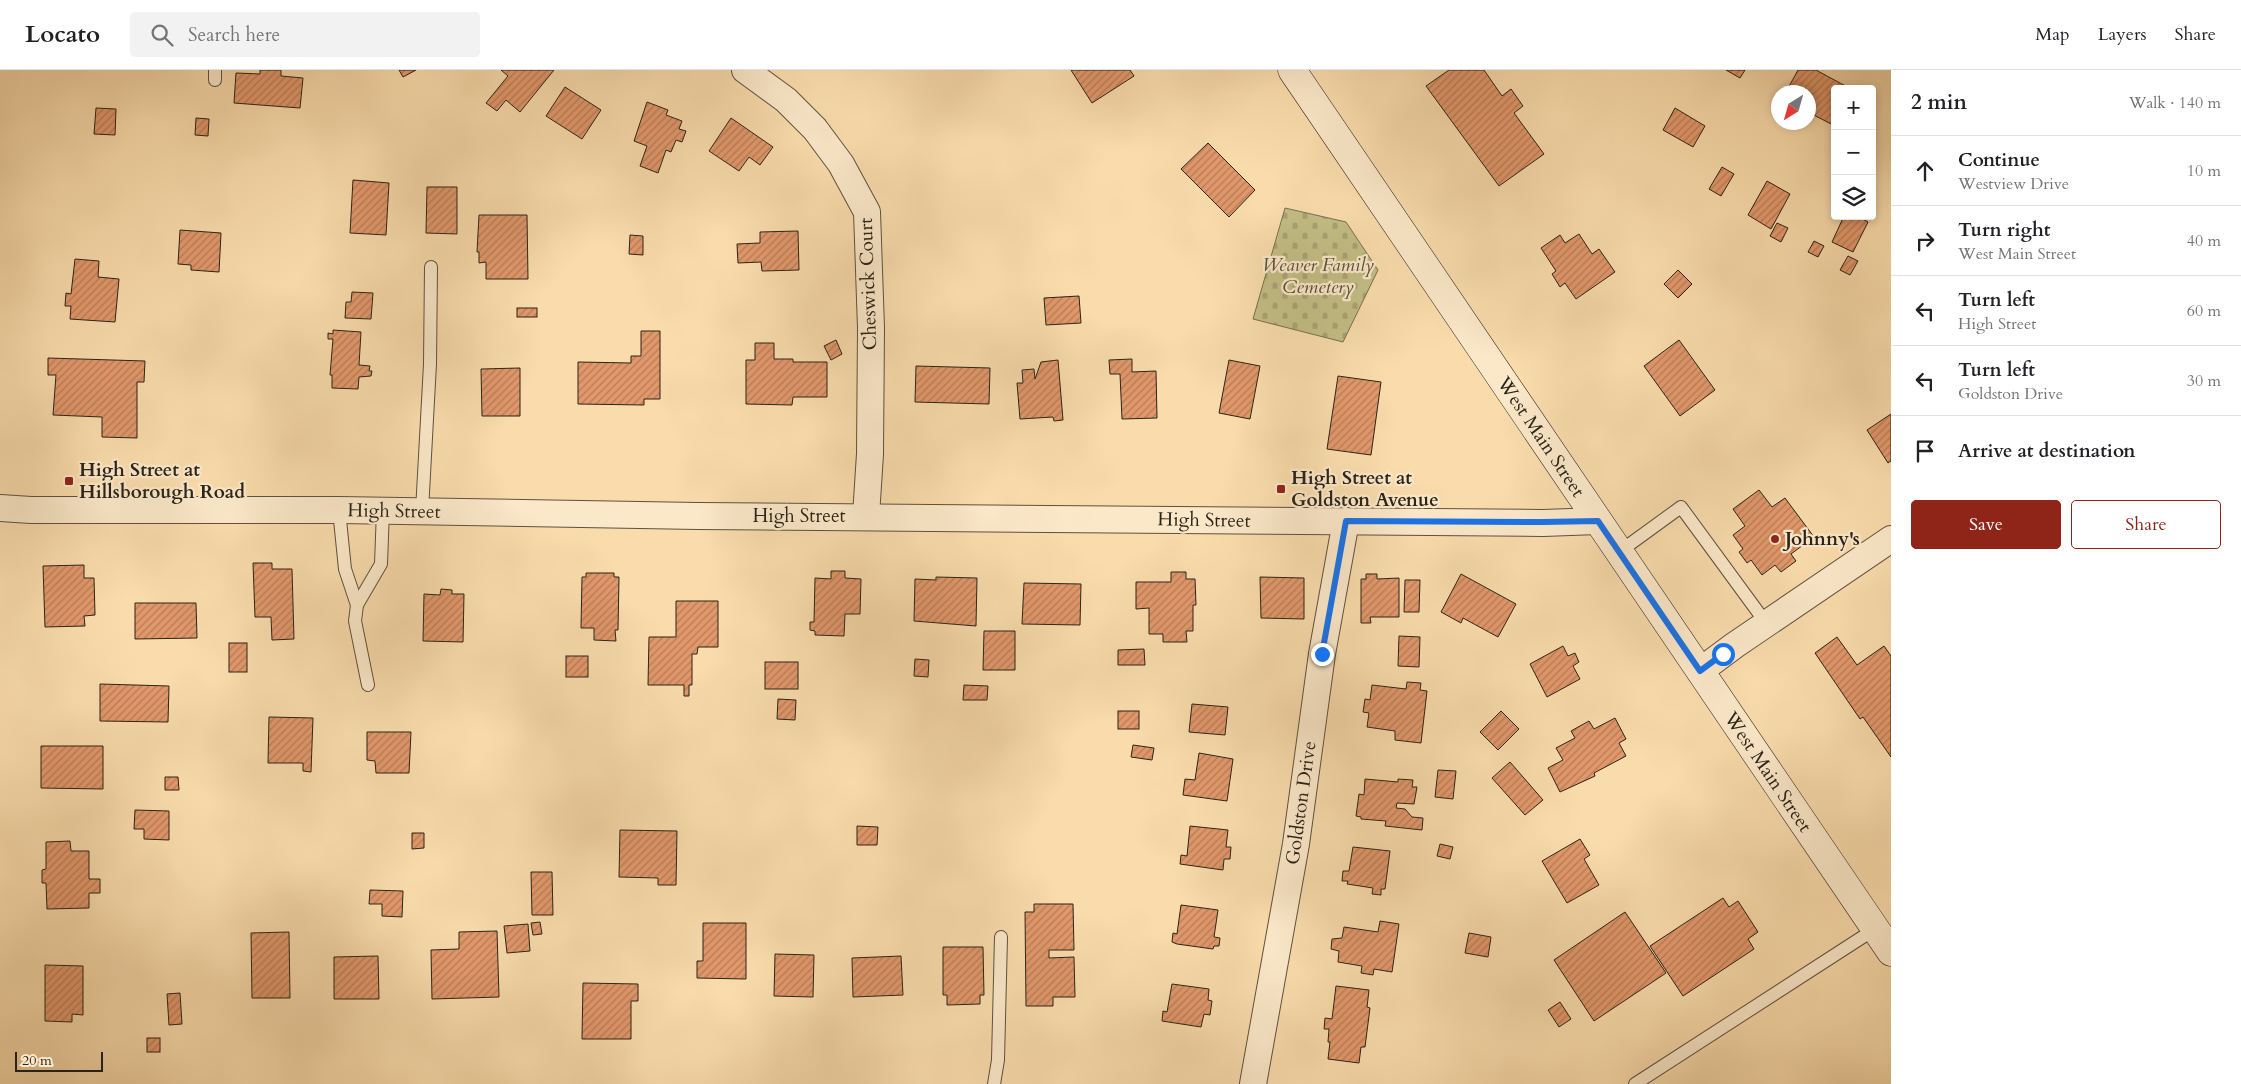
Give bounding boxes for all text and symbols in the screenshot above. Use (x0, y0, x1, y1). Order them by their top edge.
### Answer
search box (130, 12, 480, 57)
text: Locato (25, 18, 100, 51)
icon: search (148, 21, 176, 49)
text: Search here (188, 22, 280, 48)
text: Map (2035, 22, 2070, 47)
text: Layers (2098, 22, 2147, 47)
text: Share (2175, 22, 2216, 47)
north arrow (1771, 85, 1816, 130)
map controls (1831, 85, 1876, 220)
button: + (1831, 85, 1876, 130)
text: 2 min (1911, 88, 1967, 117)
text: Walk · 140 m (2129, 92, 2221, 114)
button: − (1831, 130, 1876, 175)
text: Continue (1958, 147, 2040, 173)
icon: ahead (1911, 157, 1939, 185)
text: 10 m (2187, 160, 2221, 182)
text: Westview Drive (1958, 173, 2069, 195)
button: layers (1831, 175, 1876, 220)
street label: Cheswick Court (853, 217, 883, 351)
text: Turn right (1958, 217, 2050, 243)
icon: right (1911, 227, 1939, 255)
text: 40 m (2187, 230, 2221, 252)
text: West Main Street (1958, 243, 2076, 265)
park label: Weaver Family Cemetery (1262, 252, 1374, 300)
text: Turn left (1958, 287, 2035, 313)
icon: left (1911, 297, 1939, 325)
text: 60 m (2187, 300, 2221, 322)
text: High Street (1958, 313, 2036, 335)
text: Turn left (1958, 357, 2035, 383)
icon: left (1911, 367, 1939, 395)
text: 30 m (2187, 370, 2221, 392)
street label: West Main Street (1490, 371, 1591, 502)
text: Goldston Drive (1958, 383, 2063, 405)
icon: arrive (1911, 437, 1939, 465)
text: Arrive at destination (1958, 438, 2135, 464)
place label: High Street at Hillsborough Road (79, 457, 245, 505)
place label: High Street at Goldston Avenue (1291, 465, 1439, 513)
marker: High Street at Hillsborough Road (63, 475, 75, 487)
marker: High Street at Goldston Avenue (1275, 483, 1287, 495)
street label: High Street (347, 497, 441, 525)
button: Save (1911, 500, 2061, 549)
button: Share (2071, 500, 2221, 549)
street label: High Street (752, 503, 846, 529)
street label: High Street (1157, 506, 1251, 534)
place label: Johnny's (1782, 526, 1860, 552)
marker: Johnny's (1769, 533, 1781, 545)
route end (1311, 643, 1334, 666)
route start (1712, 643, 1735, 666)
street label: West Main Street (1717, 706, 1818, 837)
street label: Goldston Drive (1279, 739, 1323, 867)
scale bar (15, 1049, 102, 1072)
text: 20 m (22, 1051, 52, 1070)

